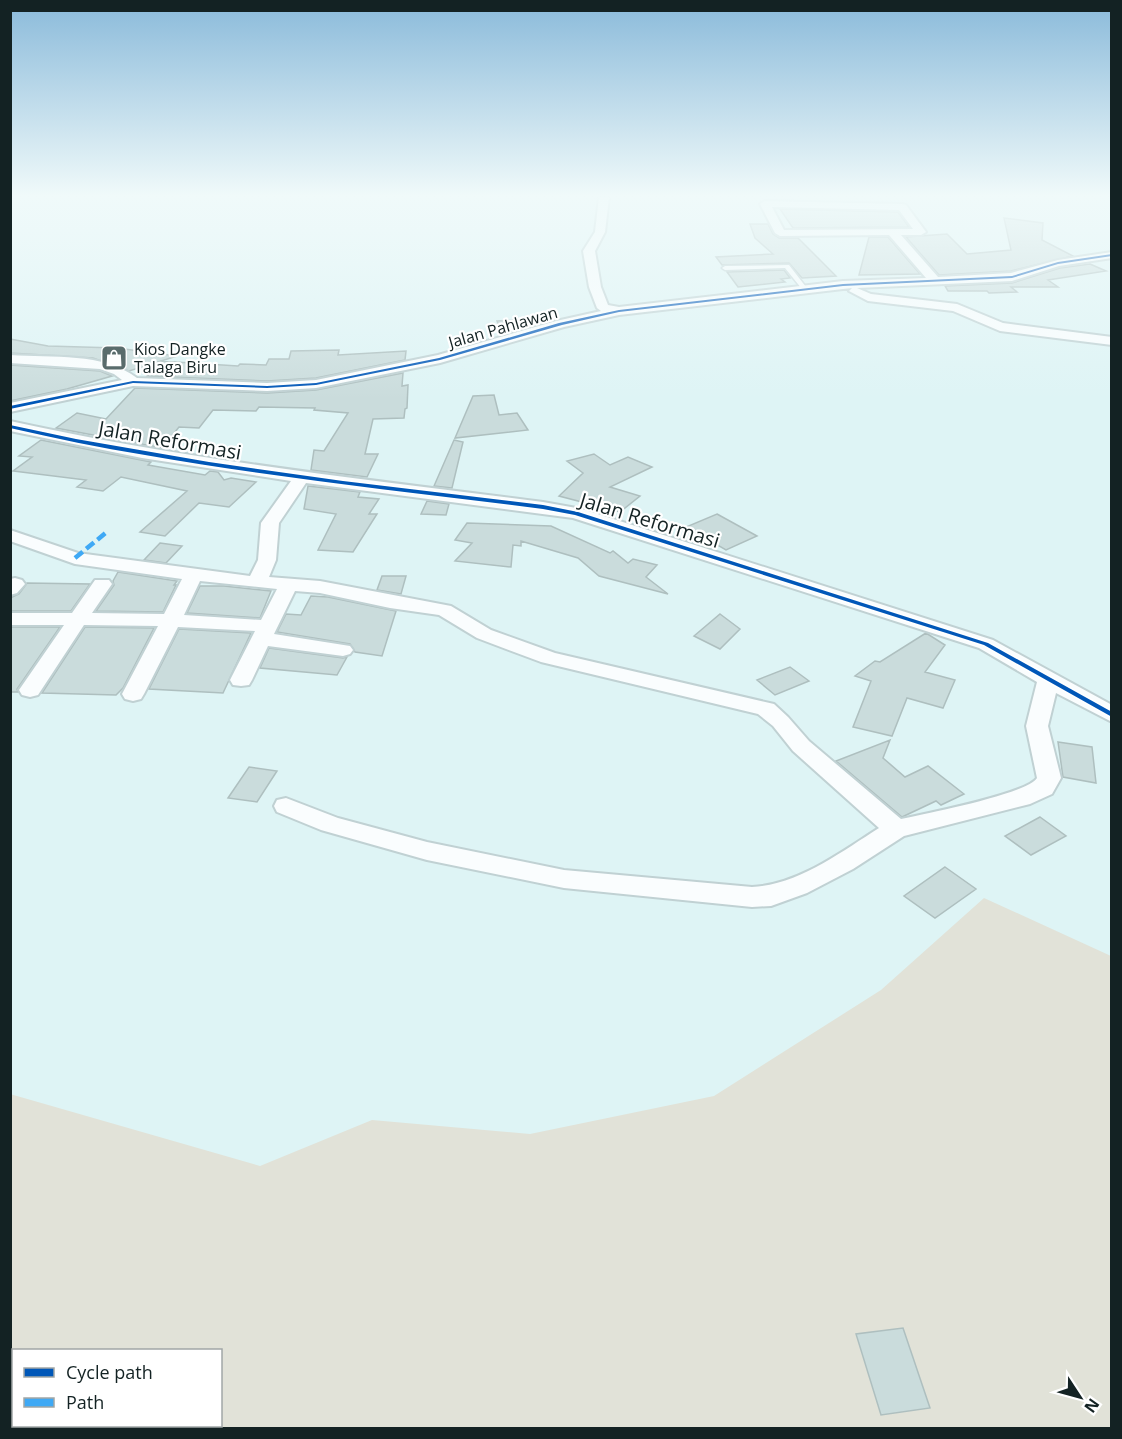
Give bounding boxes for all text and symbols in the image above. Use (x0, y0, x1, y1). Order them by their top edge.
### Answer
street label: Jalan Pahlawan (444, 301, 560, 354)
place label: Kios Dangke Talaga Biru (134, 338, 226, 378)
shop icon: Kios Dangke Talaga Biru (99, 343, 129, 373)
street label: Jalan Reformasi (94, 414, 244, 466)
street label: Jalan Reformasi (575, 485, 723, 554)
legend (12, 1349, 222, 1427)
text: Cycle path (66, 1360, 153, 1384)
north arrow (1050, 1367, 1110, 1427)
text: Path (66, 1390, 104, 1414)
text: N (1079, 1394, 1105, 1418)

